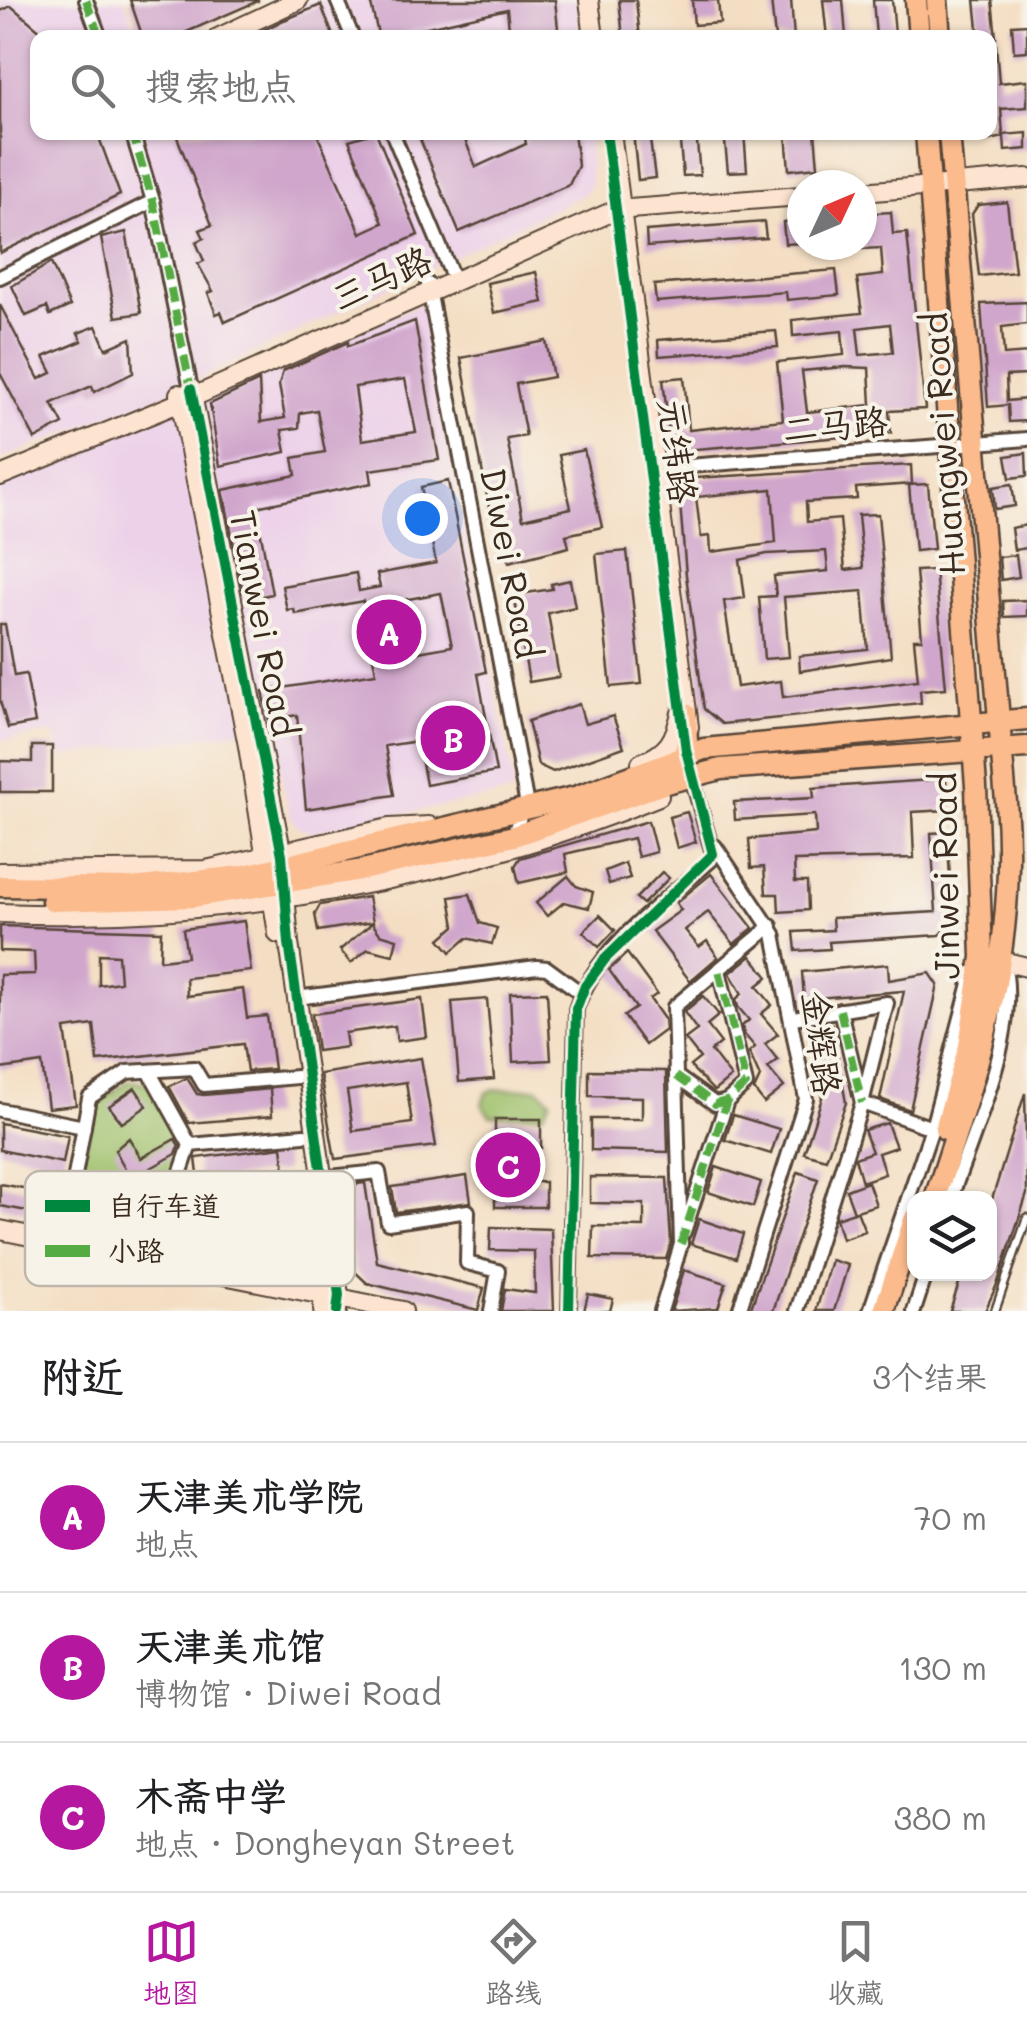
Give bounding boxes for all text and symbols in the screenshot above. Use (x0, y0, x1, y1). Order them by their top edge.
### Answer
search box (30, 30, 997, 140)
icon: search (65, 58, 120, 113)
text: 搜索地点 (145, 60, 297, 110)
north arrow (787, 170, 877, 260)
street label: 三马路 (324, 235, 438, 319)
street label: Huangwei Road (910, 311, 974, 577)
street label: 元纬路 (650, 396, 708, 506)
street label: 二马路 (781, 397, 889, 451)
street label: Diwei Road (471, 464, 553, 662)
your location (397, 493, 448, 544)
street label: Tianwei Road (221, 506, 309, 740)
pin: A (356, 594, 422, 670)
pin: B (420, 700, 486, 776)
street label: Jinwei Road (919, 772, 969, 980)
street label: 金辉路 (794, 988, 852, 1098)
pin: C (476, 1128, 540, 1202)
legend (25, 1171, 355, 1286)
text: 自行车道 (108, 1187, 220, 1223)
map controls (907, 1191, 997, 1281)
button: layers (907, 1191, 997, 1281)
text: 小路 (108, 1232, 164, 1268)
text: 附近 (40, 1348, 124, 1403)
text: 3个结果 (872, 1355, 987, 1397)
text: 天津美术学院 (135, 1470, 363, 1520)
text: A (61, 1496, 84, 1538)
text: 70 m (914, 1496, 987, 1538)
text: 地点 (135, 1521, 199, 1563)
text: 天津美术馆 (135, 1620, 325, 1670)
text: B (62, 1646, 83, 1688)
text: 130 m (898, 1646, 987, 1688)
text: 博物馆 · Diwei Road (135, 1671, 442, 1713)
text: 木斋中学 (135, 1770, 287, 1820)
text: C (61, 1796, 84, 1838)
text: 380 m (893, 1796, 987, 1838)
text: 地点 · Dongheyan Street (135, 1821, 515, 1863)
tab: 地图 (143, 1914, 199, 2011)
tab: 路线 (485, 1914, 542, 2011)
tab: 收藏 (828, 1914, 884, 2011)

